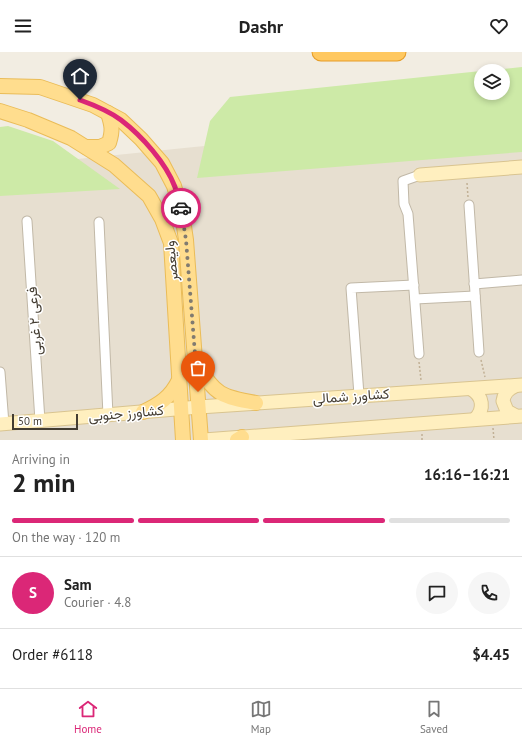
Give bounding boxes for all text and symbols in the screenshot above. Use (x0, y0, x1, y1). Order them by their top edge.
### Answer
icon: menu (12, 15, 34, 37)
text: Dashr (239, 15, 283, 38)
icon: heart (488, 15, 510, 37)
pin (63, 59, 97, 100)
map controls (474, 64, 510, 100)
button: layers (474, 64, 510, 100)
icon: home (69, 65, 91, 87)
courier (161, 188, 201, 228)
icon: car (170, 197, 192, 219)
street label: ولیعصر (160, 240, 182, 283)
street label: فرعی ۲ غربی (23, 286, 45, 356)
pin (181, 351, 215, 392)
icon: bag (187, 357, 209, 379)
street label: کشاورز شمالی (312, 384, 390, 408)
street label: کشاورز جنوبی (87, 401, 165, 425)
scale bar (12, 412, 78, 431)
text: 50 m (18, 414, 42, 428)
text: Arriving in (12, 451, 70, 468)
text: 16:16–16:21 (424, 465, 510, 484)
text: 2 min (12, 466, 75, 499)
text: On the way · 120 m (12, 529, 120, 546)
button: chat (416, 572, 458, 614)
button: phone (468, 572, 510, 614)
text: Sam (64, 575, 91, 594)
text: S (29, 583, 37, 602)
text: Courier · 4.8 (64, 594, 131, 611)
text: Order #6118 (12, 645, 93, 664)
text: $4.45 (472, 645, 510, 664)
tab: Home (74, 698, 102, 736)
tab: Map (250, 698, 272, 736)
tab: Saved (420, 698, 448, 736)

